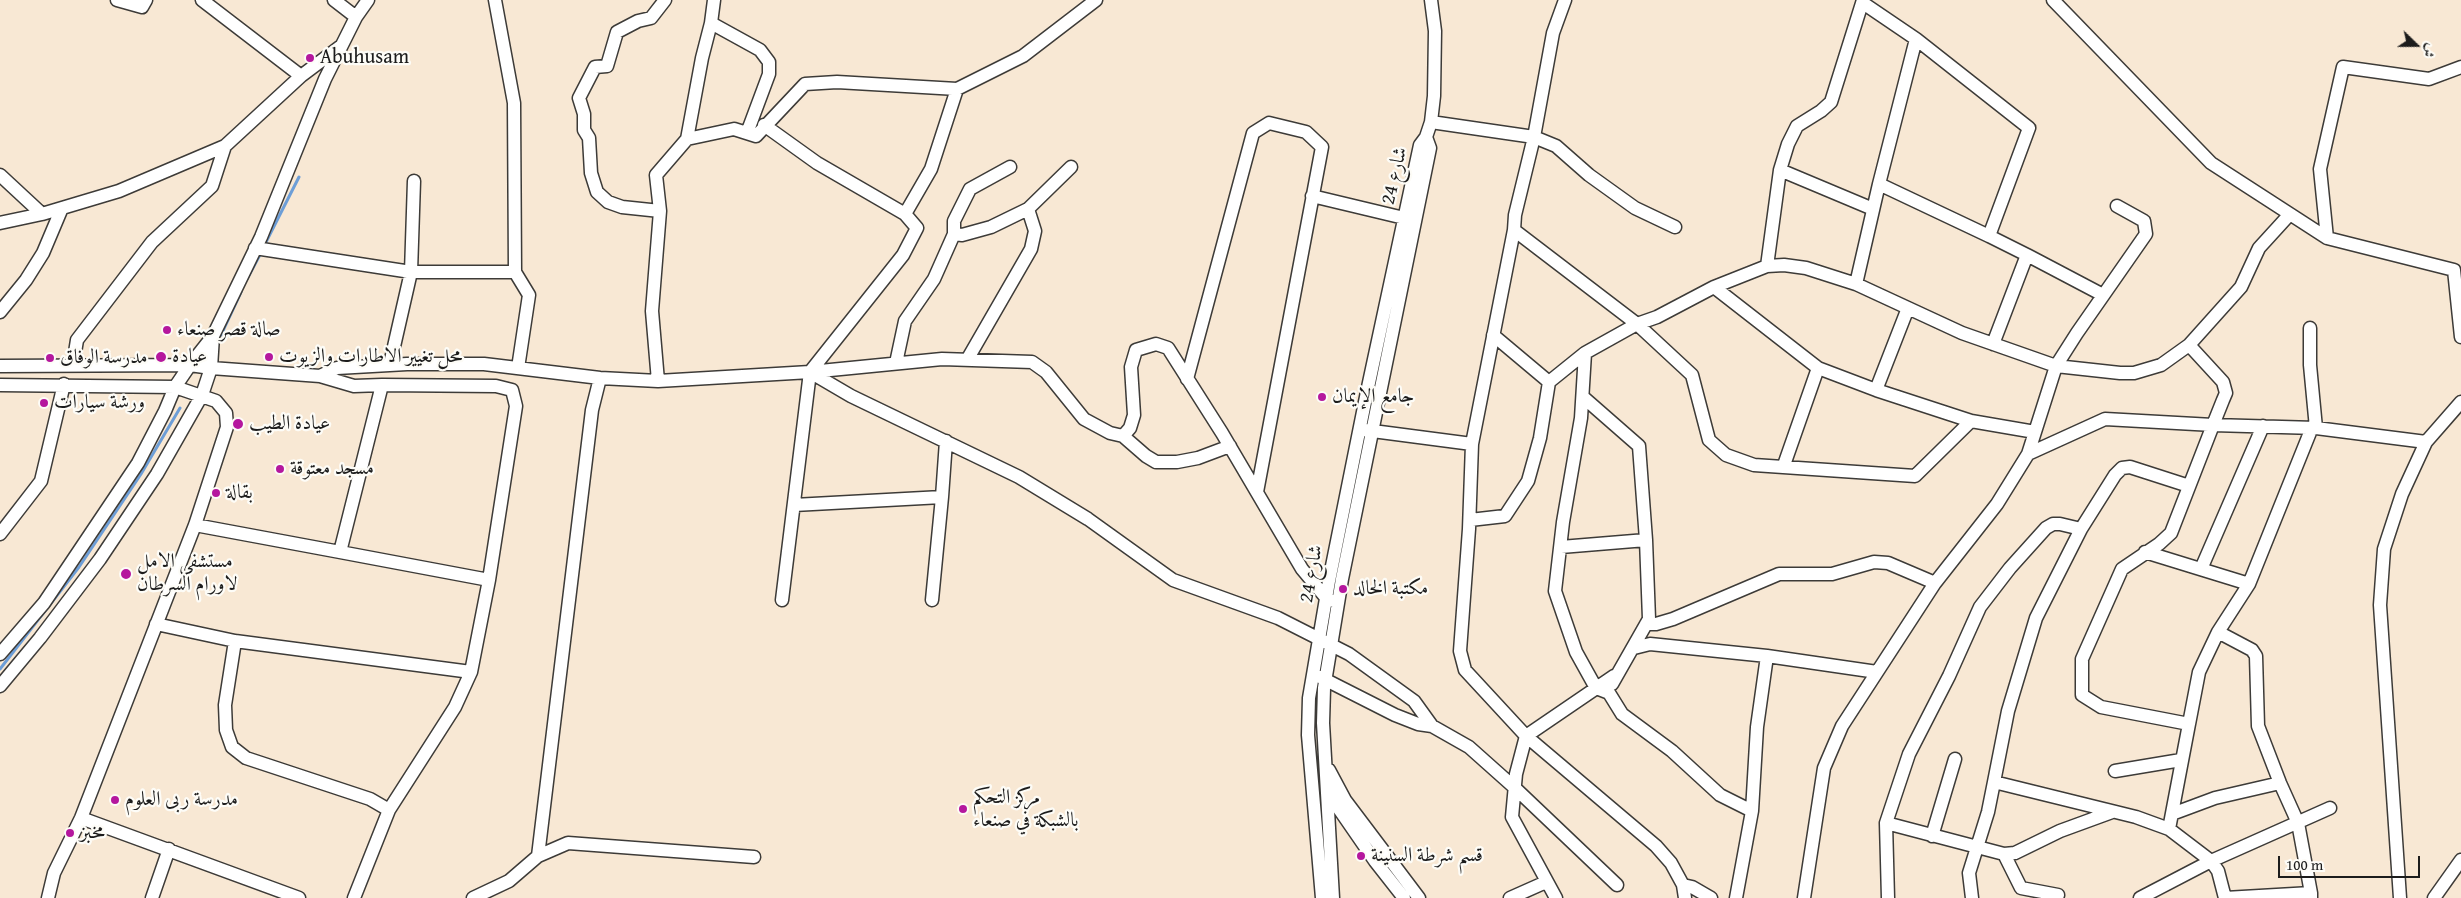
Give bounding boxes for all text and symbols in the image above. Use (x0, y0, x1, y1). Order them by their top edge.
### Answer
north arrow (2391, 20, 2441, 70)
text: ش (2418, 40, 2442, 61)
place label: Abuhusam (320, 46, 409, 70)
marker: Abuhusam (304, 52, 316, 64)
street label: شارع 24 (1377, 145, 1413, 207)
place label: صالة قصر صنعاء (177, 318, 281, 342)
marker: صالة قصر صنعاء (161, 324, 173, 336)
place label: عيادة (172, 345, 207, 369)
place label: محل تغيير الاطارات والزيوت (279, 345, 462, 369)
place label: مدرسة الوفاق (60, 346, 147, 370)
marker: عيادة (154, 350, 168, 364)
marker: محل تغيير الاطارات والزيوت (263, 351, 275, 363)
marker: مدرسة الوفاق (44, 352, 56, 364)
place label: جامع الإيمان (1332, 385, 1414, 409)
place label: ورشة سيارات (54, 391, 145, 415)
marker: جامع الإيمان (1316, 391, 1328, 403)
marker: ورشة سيارات (38, 397, 50, 409)
place label: عيادة الطيب (249, 412, 330, 436)
marker: عيادة الطيب (231, 417, 245, 431)
place label: مسجد معتوقة (290, 457, 374, 481)
marker: مسجد معتوقة (274, 463, 286, 475)
place label: بقالة (226, 481, 253, 505)
marker: بقالة (210, 487, 222, 499)
street label: شارع 24 (1295, 543, 1329, 605)
place label: مستشفى الامل لاورام السرطان (137, 550, 237, 597)
marker: مستشفى الامل لاورام السرطان (119, 567, 133, 581)
place label: مكتبة الخالد (1353, 577, 1428, 601)
marker: مكتبة الخالد (1337, 583, 1349, 595)
place label: مركز التحكم بالشبكة في صنعاء (973, 786, 1079, 833)
place label: مدرسة ربى العلوم (125, 788, 238, 812)
marker: مدرسة ربى العلوم (109, 794, 121, 806)
marker: مركز التحكم بالشبكة في صنعاء (957, 803, 969, 815)
place label: مخبز (80, 821, 105, 845)
marker: مخبز (64, 827, 76, 839)
place label: قسم شرطة السنينة (1371, 844, 1483, 868)
scale bar (2281, 846, 2424, 878)
marker: قسم شرطة السنينة (1355, 850, 1367, 862)
text: 100 m (2286, 854, 2323, 875)

